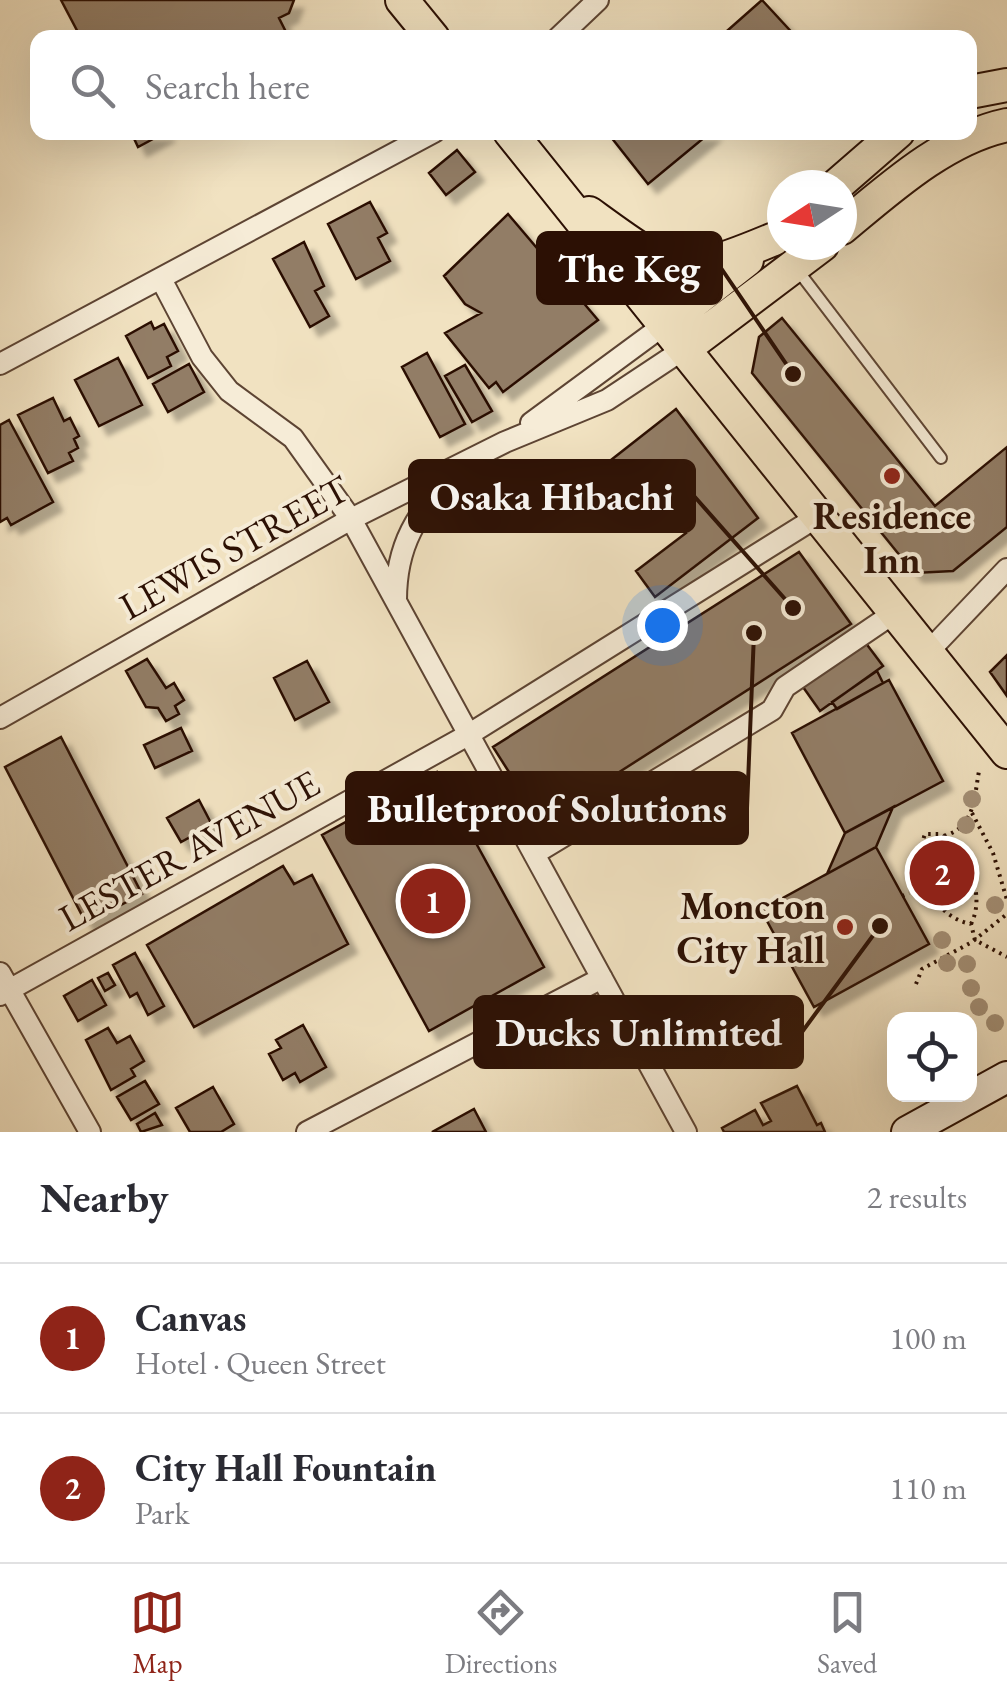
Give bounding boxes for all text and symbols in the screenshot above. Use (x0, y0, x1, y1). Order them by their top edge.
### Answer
search box (30, 30, 977, 140)
icon: search (65, 58, 120, 113)
text: Search here (145, 61, 310, 110)
north arrow (767, 170, 857, 260)
callout: The Keg (538, 233, 721, 303)
text: The Keg (558, 242, 701, 294)
callout: Osaka Hibachi (410, 461, 694, 531)
street label: LEWIS STREET (111, 463, 358, 630)
marker: Residence Inn (881, 465, 903, 487)
text: Osaka Hibachi (430, 470, 674, 522)
place label: Residence Inn (813, 491, 971, 584)
your location (637, 600, 688, 651)
street label: LESTER AVENUE (50, 758, 328, 942)
callout: Bulletproof Solutions (347, 773, 747, 843)
text: Bulletproof Solutions (367, 782, 727, 834)
pin: 2 (910, 836, 974, 910)
pin: 1 (400, 864, 466, 938)
place label: Moncton City Hall (677, 881, 825, 974)
marker: Moncton City Hall (834, 916, 856, 938)
callout: Ducks Unlimited (475, 997, 802, 1067)
text: Ducks Unlimited (495, 1006, 783, 1058)
map controls (887, 1012, 977, 1102)
button: locate (887, 1012, 977, 1102)
text: Nearby (40, 1170, 169, 1225)
text: 2 results (867, 1176, 967, 1218)
text: Canvas (135, 1293, 246, 1342)
text: 1 (64, 1317, 81, 1359)
text: 100 m (890, 1317, 967, 1359)
text: Hotel · Queen Street (135, 1342, 386, 1384)
text: City Hall Fountain (135, 1443, 437, 1492)
text: 2 (64, 1467, 81, 1509)
text: 110 m (890, 1467, 967, 1509)
text: Park (135, 1492, 190, 1534)
tab: Map (130, 1585, 185, 1681)
tab: Directions (445, 1585, 557, 1681)
tab: Saved (817, 1585, 877, 1681)

